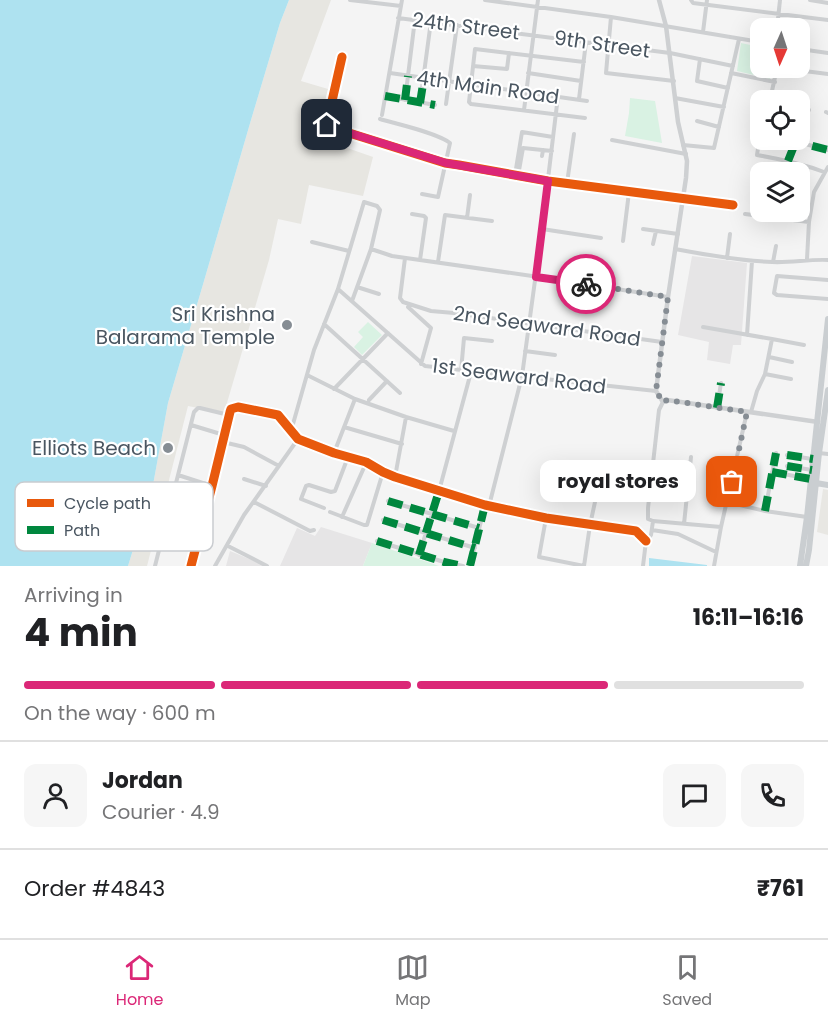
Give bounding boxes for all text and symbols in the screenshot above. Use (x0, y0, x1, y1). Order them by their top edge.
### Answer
street label: 24th Street (411, 6, 521, 46)
north arrow (750, 18, 810, 78)
map controls (750, 18, 810, 222)
street label: 9th Street (552, 23, 652, 65)
street label: 4th Main Road (415, 63, 561, 111)
button: locate (750, 90, 810, 150)
pin (301, 99, 352, 150)
icon: home (310, 108, 343, 141)
button: layers (750, 162, 810, 222)
courier (556, 254, 616, 314)
icon: bike (570, 268, 603, 301)
street label: 2nd Seaward Road (451, 299, 643, 353)
place label: Sri Krishna Balarama Temple (96, 300, 275, 351)
marker: Sri Krishna Balarama Temple (280, 318, 294, 332)
street label: 1st Seaward Road (430, 351, 608, 401)
place label: Elliots Beach (32, 434, 156, 462)
marker: Elliots Beach (161, 441, 175, 455)
pin (706, 456, 757, 507)
callout: royal stores (540, 461, 696, 503)
icon: bag (715, 465, 748, 498)
text: royal stores (557, 467, 679, 495)
legend (15, 482, 213, 551)
text: Cycle path (64, 492, 151, 515)
text: Path (64, 519, 100, 542)
text: Arriving in (24, 581, 123, 609)
text: 16:11–16:16 (693, 602, 804, 633)
text: 4 min (24, 605, 138, 660)
text: On the way · 600 m (24, 699, 216, 727)
button: person (24, 764, 87, 827)
button: chat (663, 764, 726, 827)
button: phone (741, 764, 804, 827)
text: Jordan (102, 765, 183, 796)
text: Courier · 4.9 (102, 798, 220, 826)
text: Order #4843 (24, 873, 165, 904)
text: ₹761 (757, 873, 804, 904)
tab: Home (116, 951, 164, 1012)
tab: Map (395, 951, 431, 1012)
tab: Saved (662, 951, 712, 1012)

